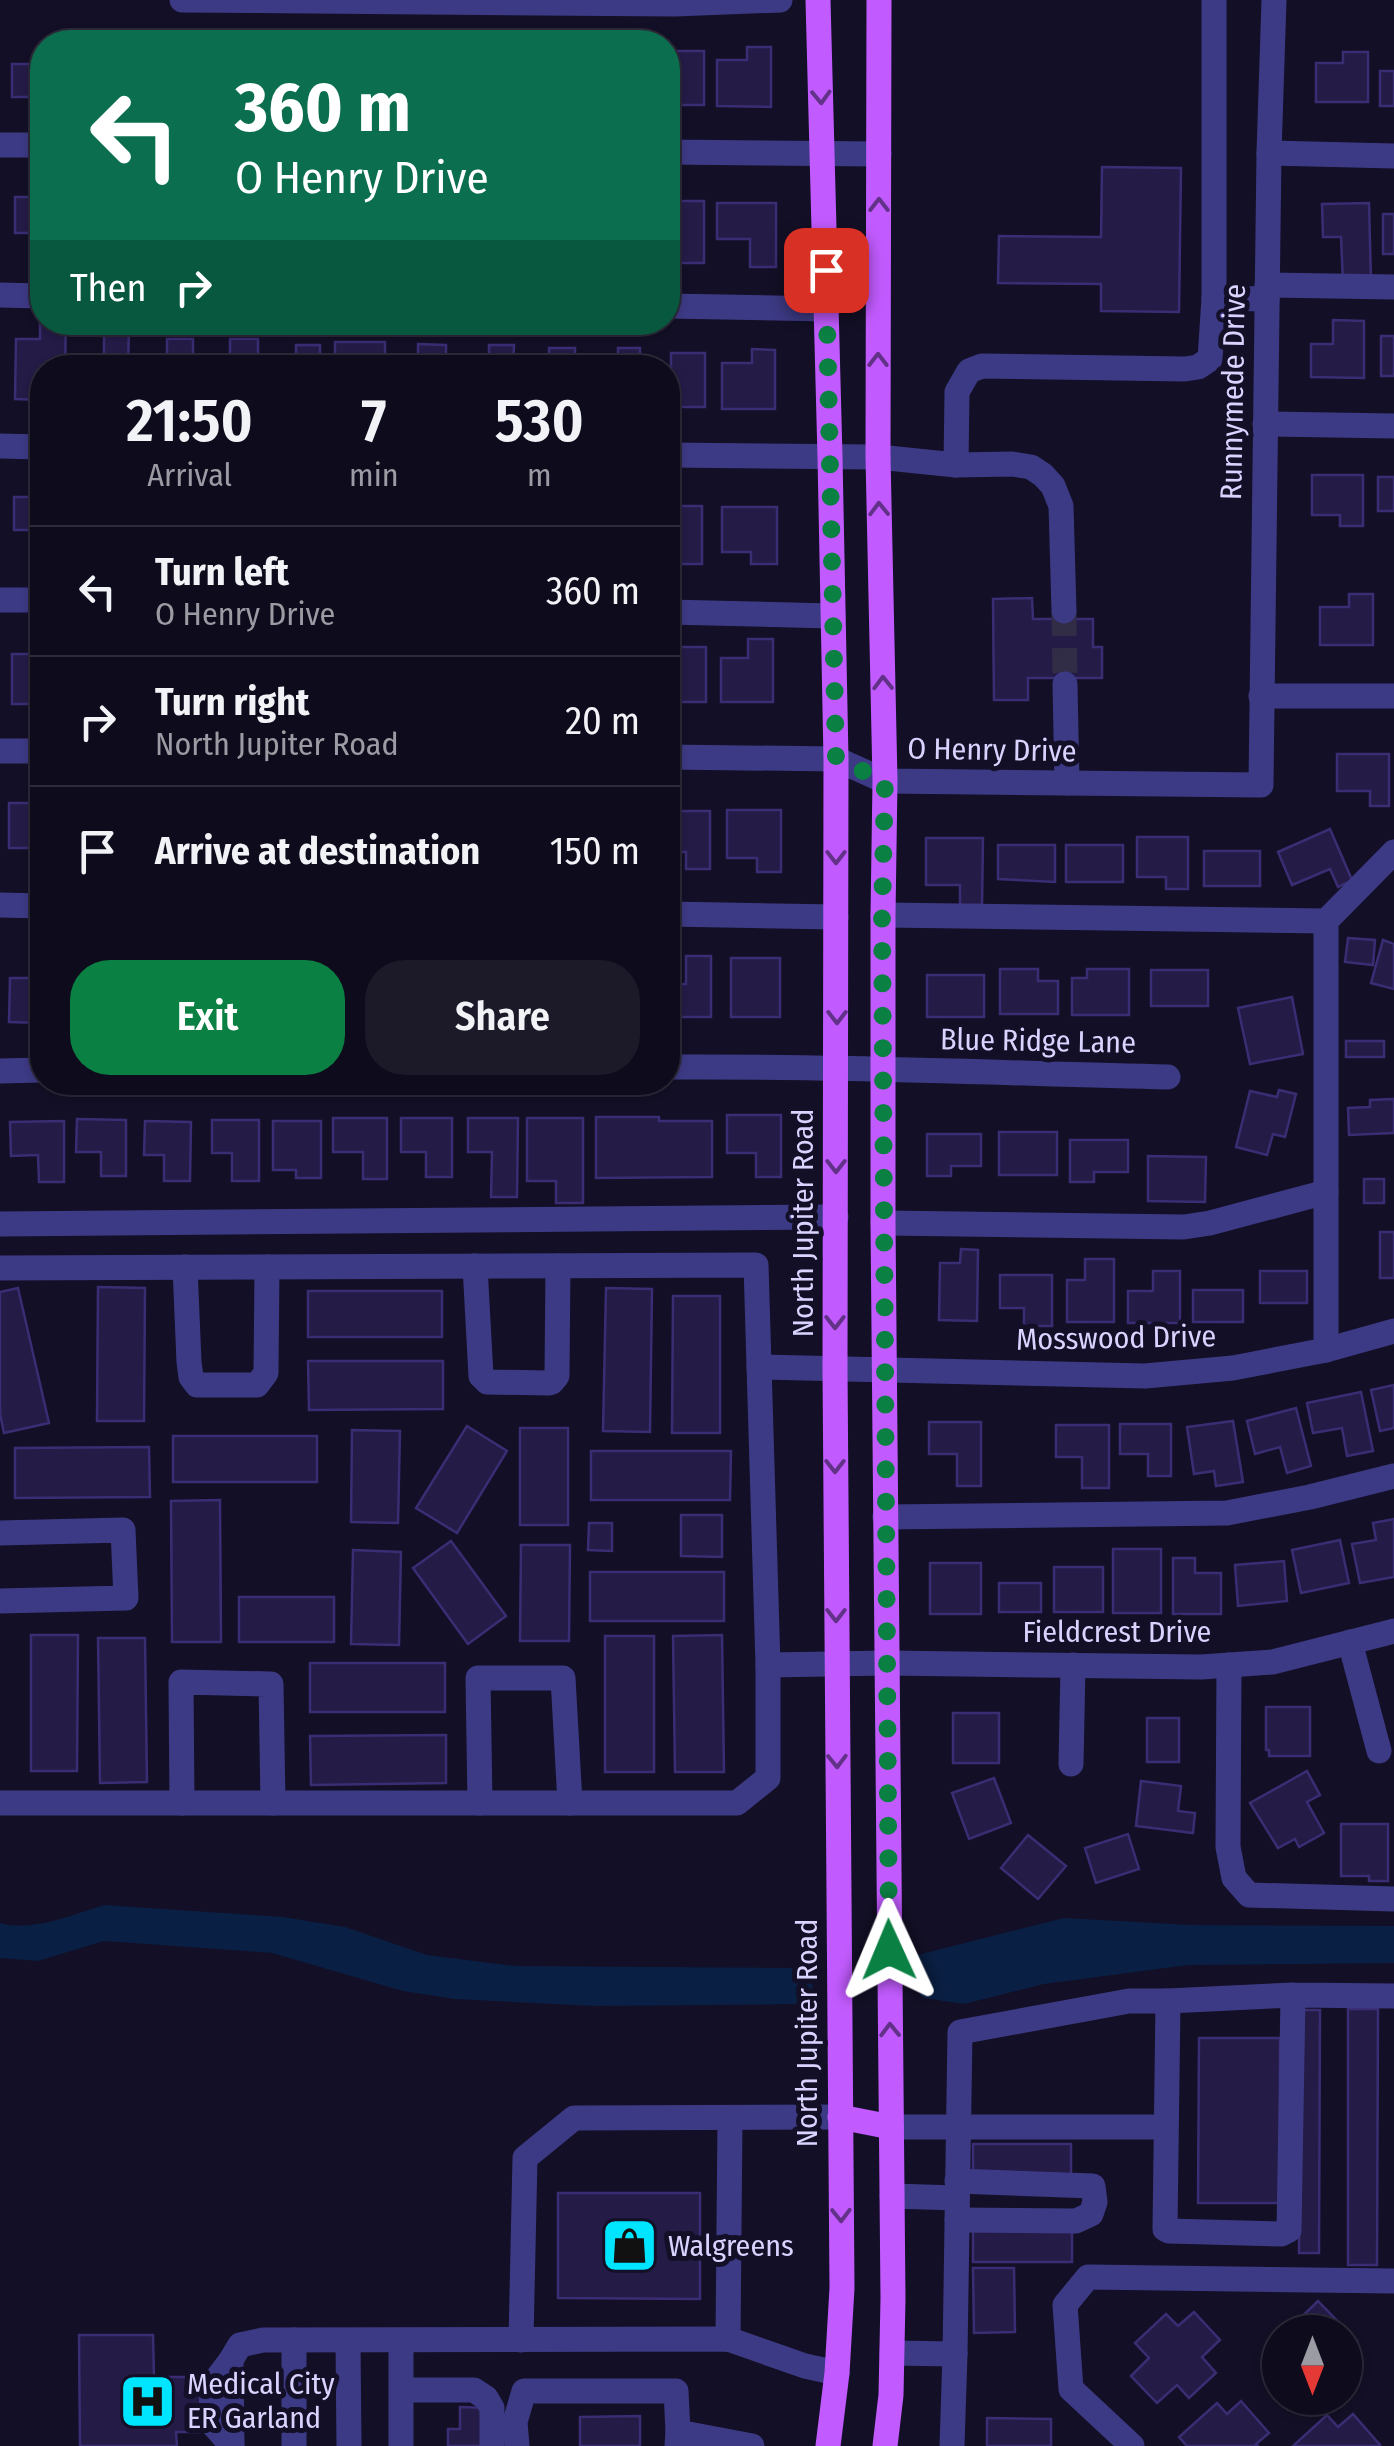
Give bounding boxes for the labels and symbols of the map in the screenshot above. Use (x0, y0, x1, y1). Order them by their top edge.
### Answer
one-way arrow (810, 90, 831, 106)
one-way arrow (868, 196, 890, 212)
pin (784, 228, 869, 313)
street label: Runnymede Drive (1213, 284, 1253, 500)
one-way arrow (867, 351, 889, 366)
one-way arrow (869, 501, 890, 517)
one-way arrow (872, 675, 894, 690)
street label: O Henry Drive (907, 731, 1077, 769)
one-way arrow (825, 850, 847, 865)
one-way arrow (826, 1010, 848, 1025)
street label: Blue Ridge Lane (940, 1021, 1136, 1061)
street label: North Jupiter Road (785, 1109, 821, 1337)
one-way arrow (825, 1158, 847, 1174)
one-way arrow (824, 1314, 846, 1330)
street label: Mosswood Drive (1016, 1318, 1216, 1358)
one-way arrow (824, 1460, 846, 1475)
one-way arrow (825, 1608, 847, 1624)
street label: Fieldcrest Drive (1023, 1614, 1211, 1650)
one-way arrow (827, 1754, 848, 1770)
position arrow (837, 1898, 941, 2002)
street label: North Jupiter Road (789, 1919, 825, 2147)
one-way arrow (879, 2021, 901, 2036)
one-way arrow (830, 2208, 852, 2223)
shop icon: Walgreens (599, 2216, 659, 2276)
place label: Walgreens (668, 2228, 794, 2264)
north arrow (1262, 2315, 1362, 2415)
place label: Medical City ER Garland (187, 2366, 335, 2436)
hospital icon: Medical City ER Garland (118, 2371, 178, 2431)

